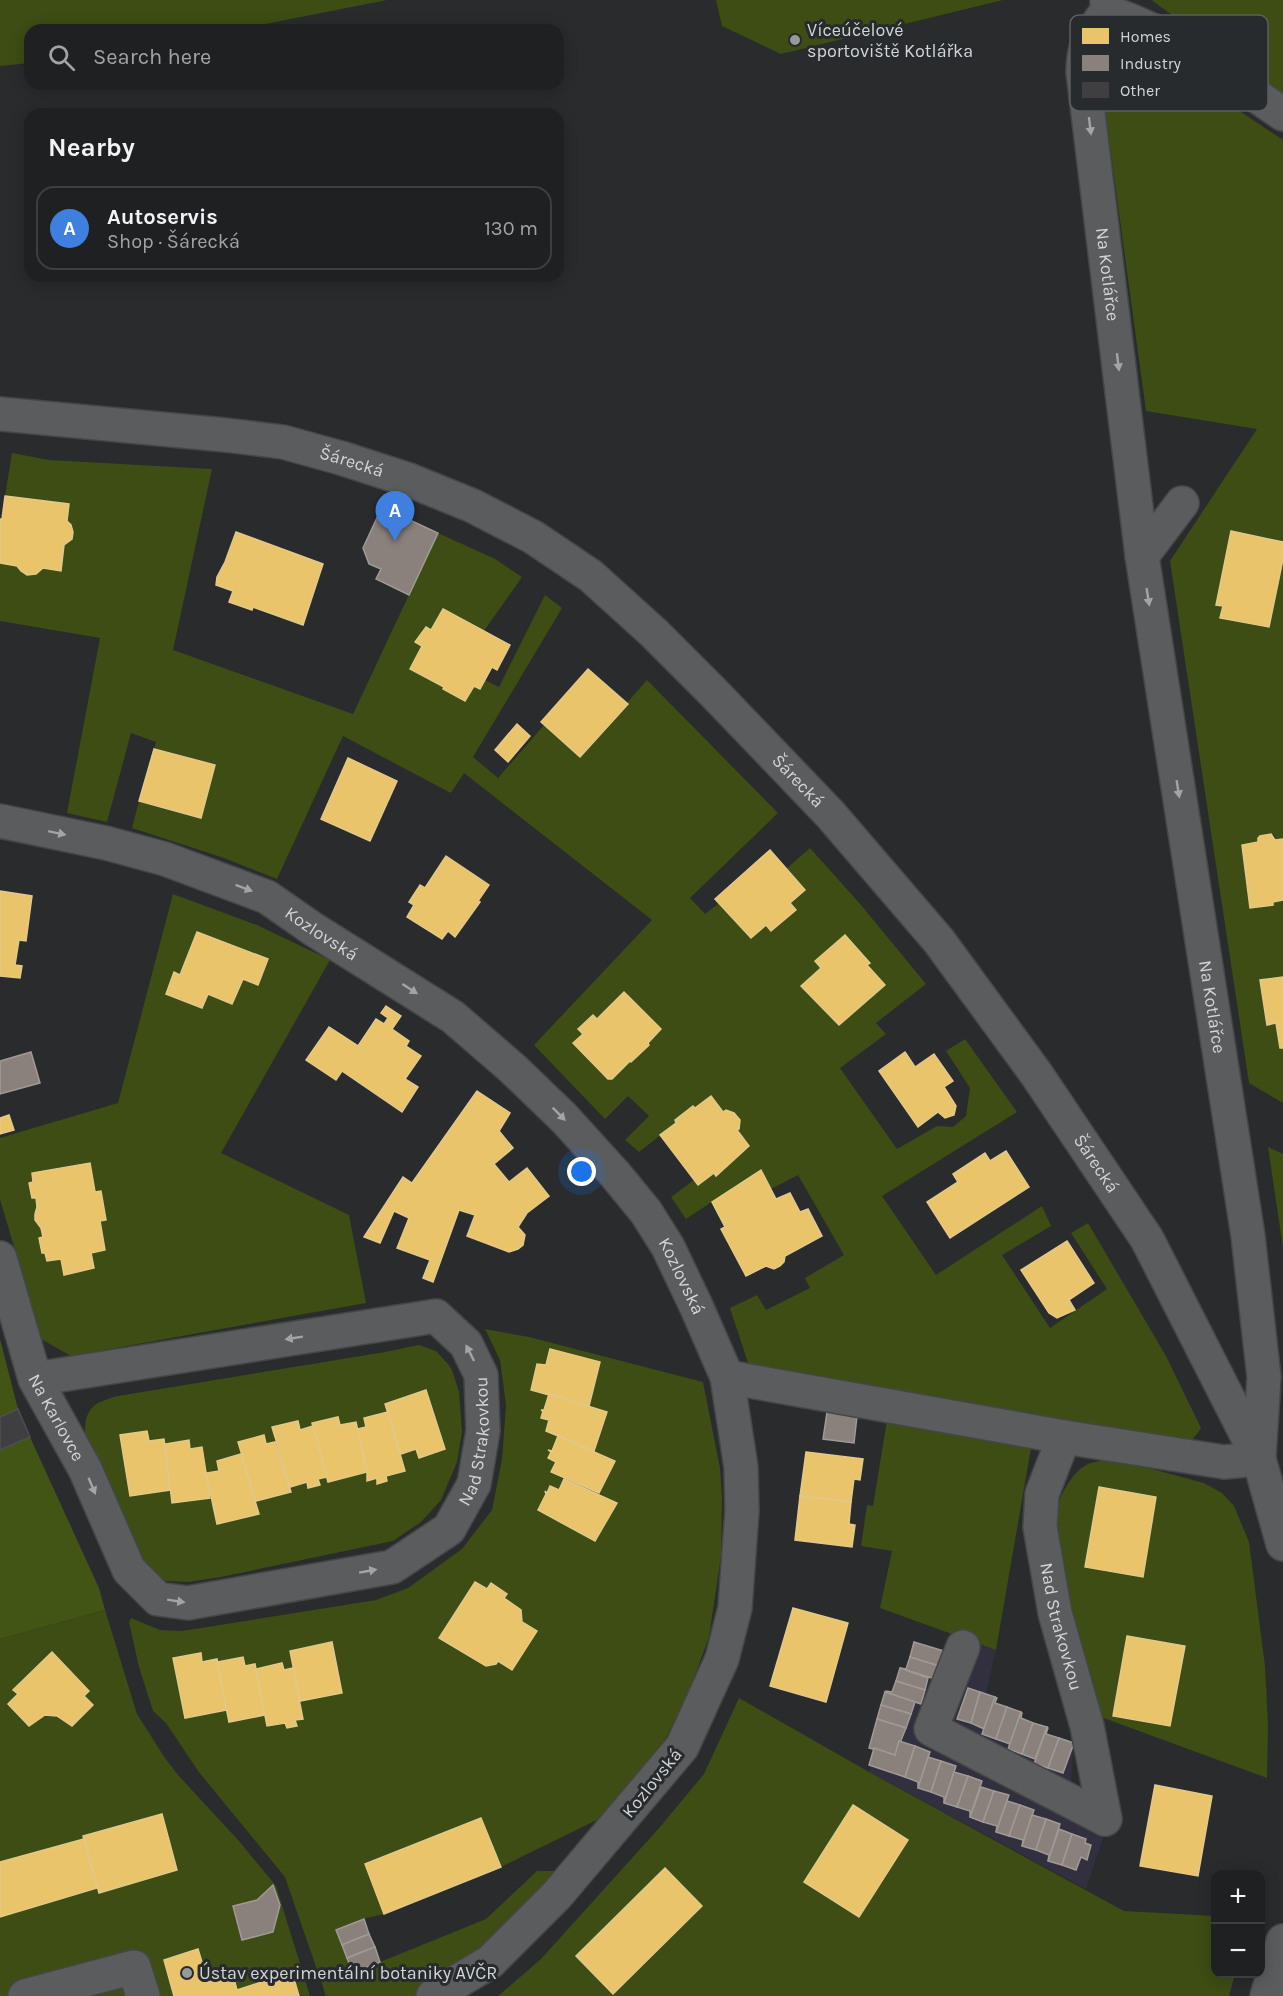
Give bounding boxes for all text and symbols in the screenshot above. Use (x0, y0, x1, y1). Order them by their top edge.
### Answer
legend (1070, 15, 1268, 111)
place label: Víceúčelové sportoviště Kotlářka (807, 19, 973, 62)
search box (24, 24, 564, 90)
text: Homes (1120, 27, 1171, 46)
marker: Víceúčelové sportoviště Kotlářka (788, 33, 802, 47)
icon: search (45, 41, 78, 74)
text: Search here (93, 44, 211, 70)
text: Industry (1120, 54, 1182, 73)
text: Other (1120, 81, 1160, 100)
one-way arrow (1085, 117, 1094, 136)
text: Nearby (48, 132, 135, 163)
text: Autoservis (107, 204, 218, 230)
text: A (63, 217, 76, 240)
text: 130 m (484, 217, 538, 240)
street label: Na Kotlářce (1091, 226, 1124, 322)
text: Shop · Šárecká (107, 230, 240, 253)
one-way arrow (1114, 352, 1123, 371)
street label: Šárecká (317, 442, 387, 482)
pin: A (376, 492, 414, 541)
one-way arrow (1144, 587, 1153, 606)
street label: Šárecká (767, 749, 829, 812)
one-way arrow (1174, 780, 1183, 799)
one-way arrow (48, 829, 67, 838)
one-way arrow (235, 884, 253, 894)
street label: Kozlovská (281, 902, 362, 966)
street label: Na Kotlářce (1194, 959, 1230, 1055)
one-way arrow (402, 984, 418, 995)
one-way arrow (552, 1106, 566, 1120)
street label: Šárecká (1069, 1130, 1124, 1197)
your location (567, 1157, 596, 1186)
street label: Kozlovská (654, 1233, 709, 1318)
one-way arrow (284, 1334, 303, 1343)
one-way arrow (465, 1344, 475, 1361)
street label: Na Karlovce (23, 1370, 89, 1465)
street label: Nad Strakovkou (453, 1376, 495, 1510)
one-way arrow (87, 1477, 97, 1495)
street label: Nad Strakovkou (1035, 1561, 1087, 1693)
one-way arrow (358, 1566, 377, 1575)
one-way arrow (166, 1597, 185, 1606)
street label: Kozlovská (617, 1744, 687, 1822)
map controls (1211, 1870, 1265, 1978)
button: + (1211, 1870, 1265, 1924)
button: − (1211, 1924, 1265, 1978)
place label: Ústav experimentální botaniky AVČR (199, 1961, 497, 1984)
marker: Ústav experimentální botaniky AVČR (180, 1966, 194, 1980)

